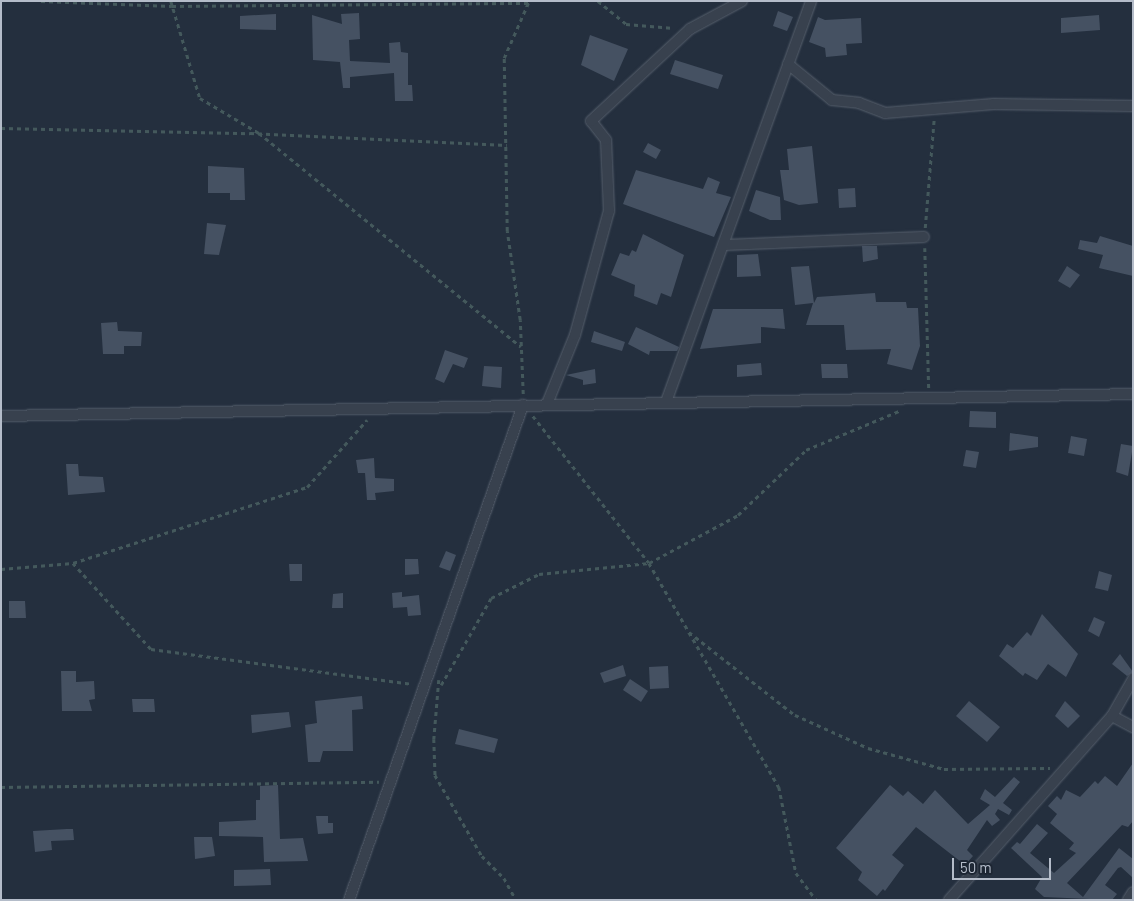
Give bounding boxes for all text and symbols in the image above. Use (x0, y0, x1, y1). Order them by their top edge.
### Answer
scale bar (954, 848, 1053, 880)
text: 50 m (960, 858, 992, 876)

